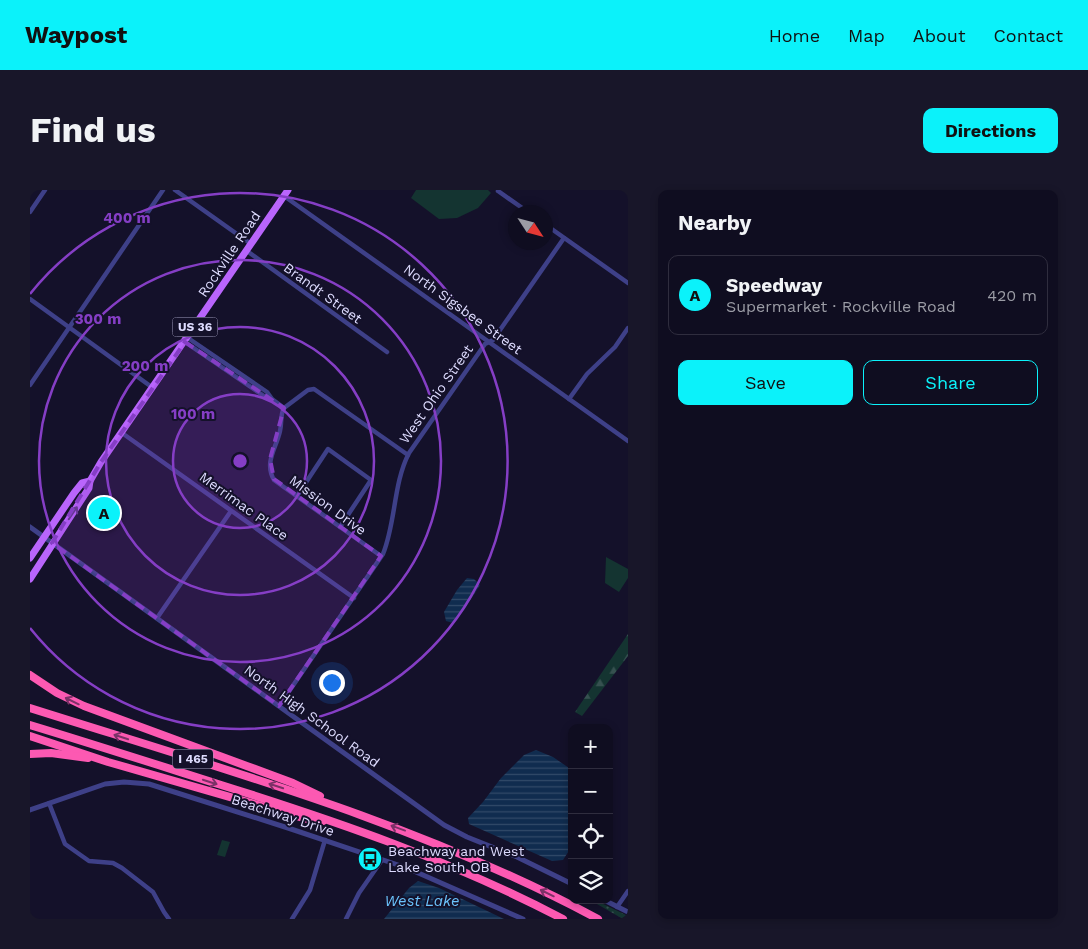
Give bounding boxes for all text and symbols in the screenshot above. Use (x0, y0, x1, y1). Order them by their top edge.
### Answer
text: Waypost (25, 21, 127, 49)
text: Home (769, 25, 820, 46)
text: Map (848, 25, 885, 46)
text: About (913, 25, 965, 46)
text: Contact (993, 25, 1063, 46)
button: Directions (923, 108, 1058, 153)
text: Find us (30, 109, 156, 151)
north arrow (508, 205, 553, 250)
street label: Rockville Road (194, 208, 264, 300)
text: 400 m (103, 209, 151, 227)
text: Nearby (678, 210, 751, 235)
street label: Brandt Street (281, 259, 365, 327)
street label: North Sigsbee Street (401, 261, 525, 357)
text: Speedway (726, 274, 822, 297)
text: A (690, 286, 700, 305)
text: 420 m (987, 286, 1037, 305)
text: Supermarket · Rockville Road (726, 297, 956, 316)
text: 300 m (75, 310, 121, 328)
road number: US 36 (172, 318, 218, 336)
street label: West Ohio Street (396, 341, 476, 447)
text: 200 m (122, 357, 168, 375)
button: Save (678, 360, 853, 405)
button: Share (863, 360, 1038, 405)
text: 100 m (171, 405, 215, 423)
centre of rings (231, 452, 249, 470)
street label: Merrimac Place (197, 468, 291, 544)
street label: Mission Drive (287, 472, 369, 538)
pin: A (88, 494, 120, 532)
one-way arrow (68, 506, 78, 520)
street label: North High School Road (241, 662, 383, 770)
your location (319, 670, 345, 696)
one-way arrow (65, 696, 80, 705)
map controls (568, 724, 613, 904)
button: + (568, 724, 613, 769)
one-way arrow (113, 731, 129, 741)
road number: I 465 (173, 750, 213, 768)
button: − (568, 769, 613, 814)
one-way arrow (202, 777, 218, 787)
one-way arrow (268, 780, 284, 790)
street label: Beachway Drive (230, 791, 336, 839)
button: locate (568, 814, 613, 859)
one-way arrow (391, 823, 406, 832)
place label: Beachway and West Lake South OB (388, 843, 524, 875)
bus stop icon: Beachway and West Lake South OB (357, 846, 383, 872)
button: layers (568, 859, 613, 904)
one-way arrow (539, 888, 554, 898)
water label: West Lake (384, 892, 460, 910)

